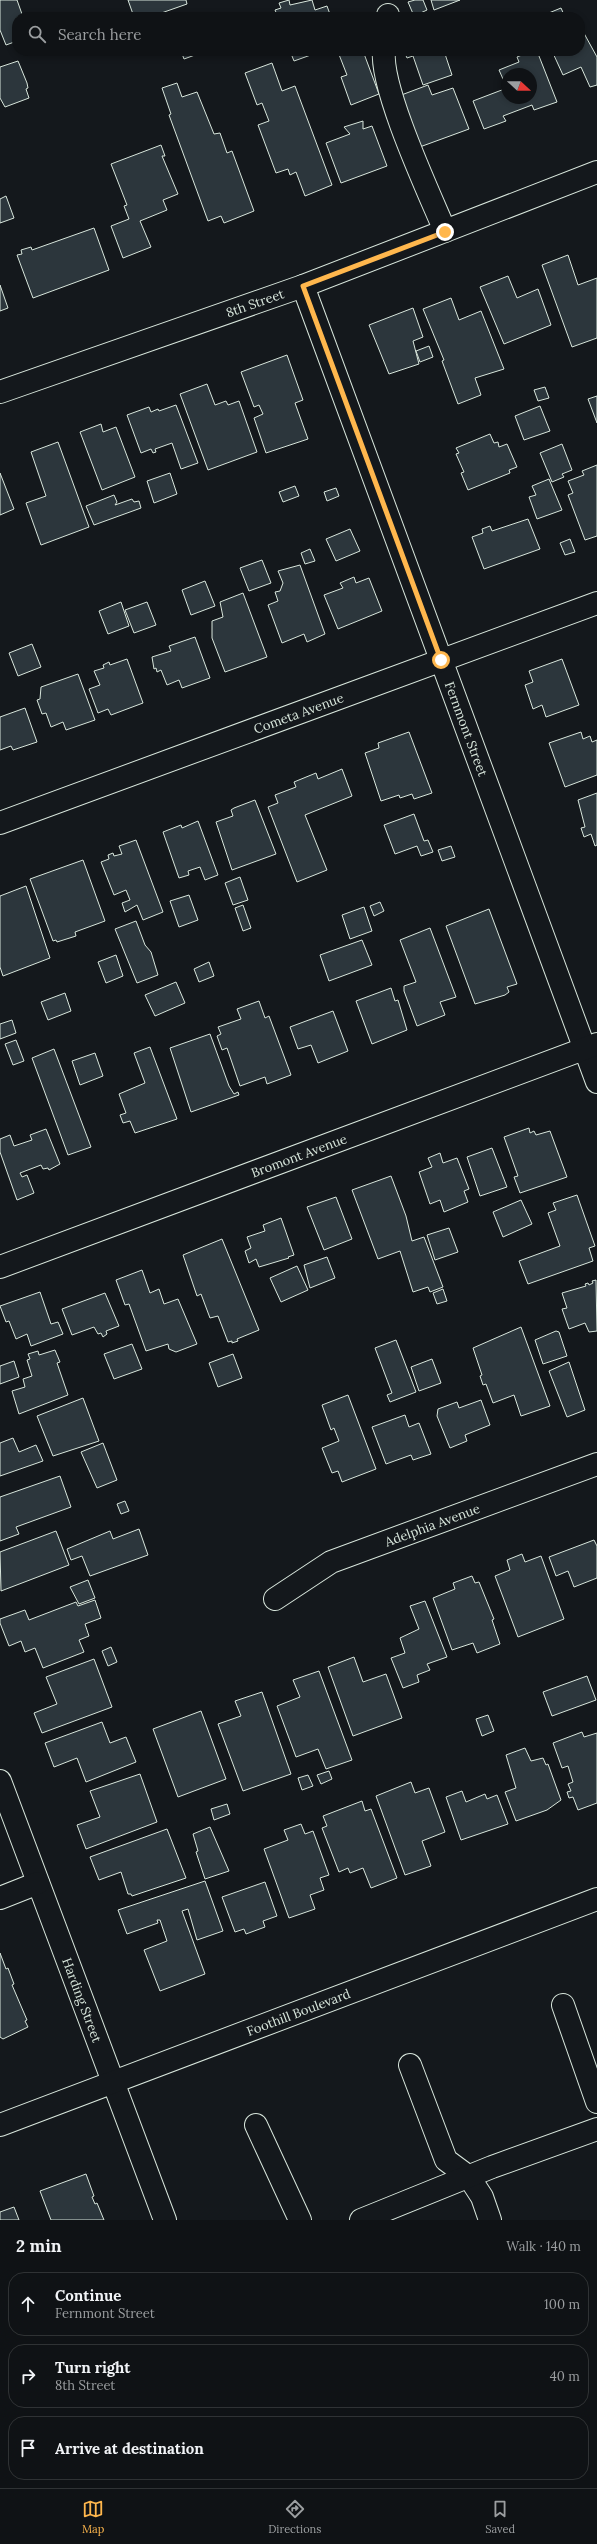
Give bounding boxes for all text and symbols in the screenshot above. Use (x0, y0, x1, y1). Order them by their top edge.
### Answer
search box (12, 12, 585, 56)
icon: search (26, 23, 48, 45)
text: Search here (58, 25, 141, 44)
north arrow (501, 68, 537, 104)
route end (436, 223, 454, 241)
street label: 8th Street (224, 285, 286, 321)
route start (432, 651, 450, 669)
street label: Fernmont Street (441, 679, 492, 779)
street label: Cometa Avenue (251, 689, 346, 737)
street label: Bromont Avenue (249, 1130, 349, 1181)
street label: Adelphia Avenue (381, 1499, 482, 1550)
street label: Harding Street (59, 1955, 106, 2045)
street label: Foothill Boulevard (244, 1985, 353, 2039)
text: 2 min (16, 2235, 62, 2257)
text: Walk · 140 m (506, 2238, 581, 2255)
text: Continue (55, 2286, 121, 2305)
icon: ahead (17, 2293, 39, 2315)
text: 100 m (544, 2296, 580, 2313)
text: Fernmont Street (55, 2305, 155, 2322)
text: Turn right (55, 2358, 131, 2377)
icon: right (17, 2365, 39, 2387)
text: 40 m (550, 2368, 580, 2385)
text: 8th Street (55, 2377, 115, 2394)
icon: arrive (17, 2437, 39, 2459)
text: Arrive at destination (55, 2439, 204, 2458)
tab: Map (82, 2498, 104, 2536)
tab: Directions (268, 2498, 321, 2536)
tab: Saved (485, 2498, 515, 2536)

